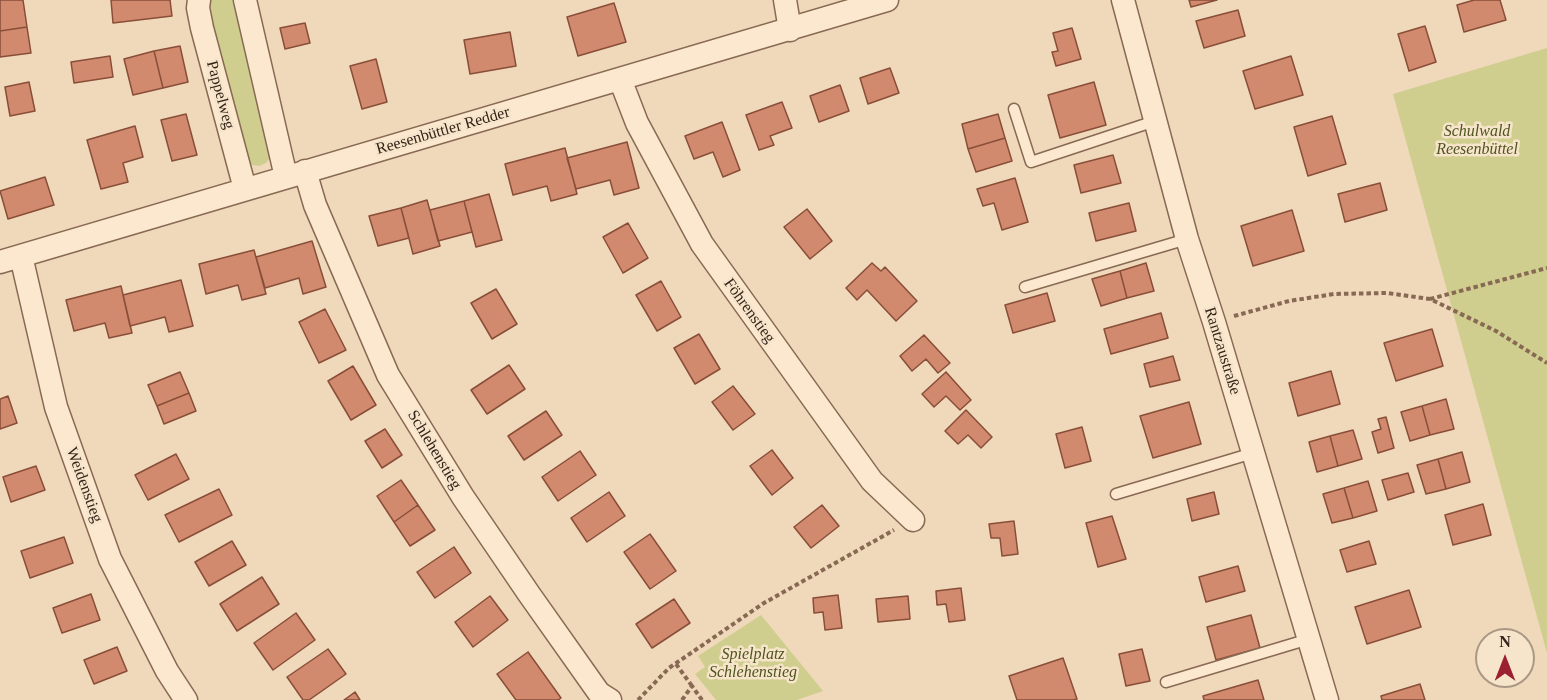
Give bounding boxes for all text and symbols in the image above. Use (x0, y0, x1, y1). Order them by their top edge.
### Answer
street label: Pappelweg (202, 59, 238, 131)
street label: Reesenbüttler Redder (374, 103, 512, 159)
park label: Schulwald Reesenbüttel (1436, 122, 1518, 160)
street label: Föhrenstieg (719, 275, 779, 347)
street label: Rantzaustraße (1200, 305, 1244, 397)
street label: Schlehenstieg (403, 407, 465, 493)
street label: Weidenstieg (62, 445, 106, 525)
north arrow (1475, 628, 1535, 688)
text: N (1499, 633, 1511, 650)
park label: Spielplatz Schlehenstieg (709, 645, 797, 683)

